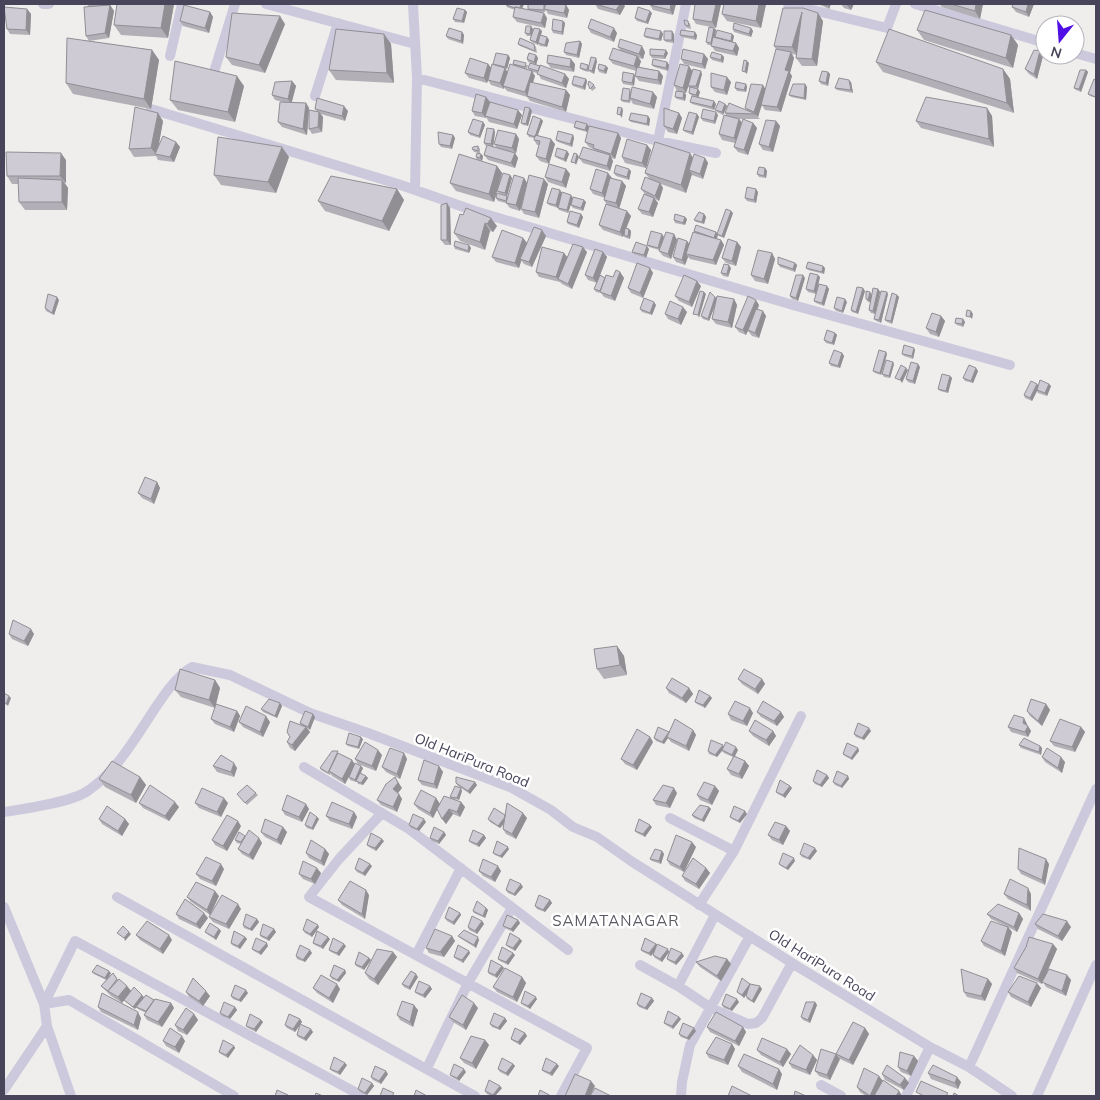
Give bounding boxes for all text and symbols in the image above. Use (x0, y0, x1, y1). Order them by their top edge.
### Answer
north arrow (1035, 15, 1085, 65)
text: N (1049, 42, 1064, 63)
street label: Old HariPura Road (412, 729, 532, 791)
district label: SAMATANAGAR (552, 911, 680, 930)
street label: Old HariPura Road (765, 925, 879, 1005)

